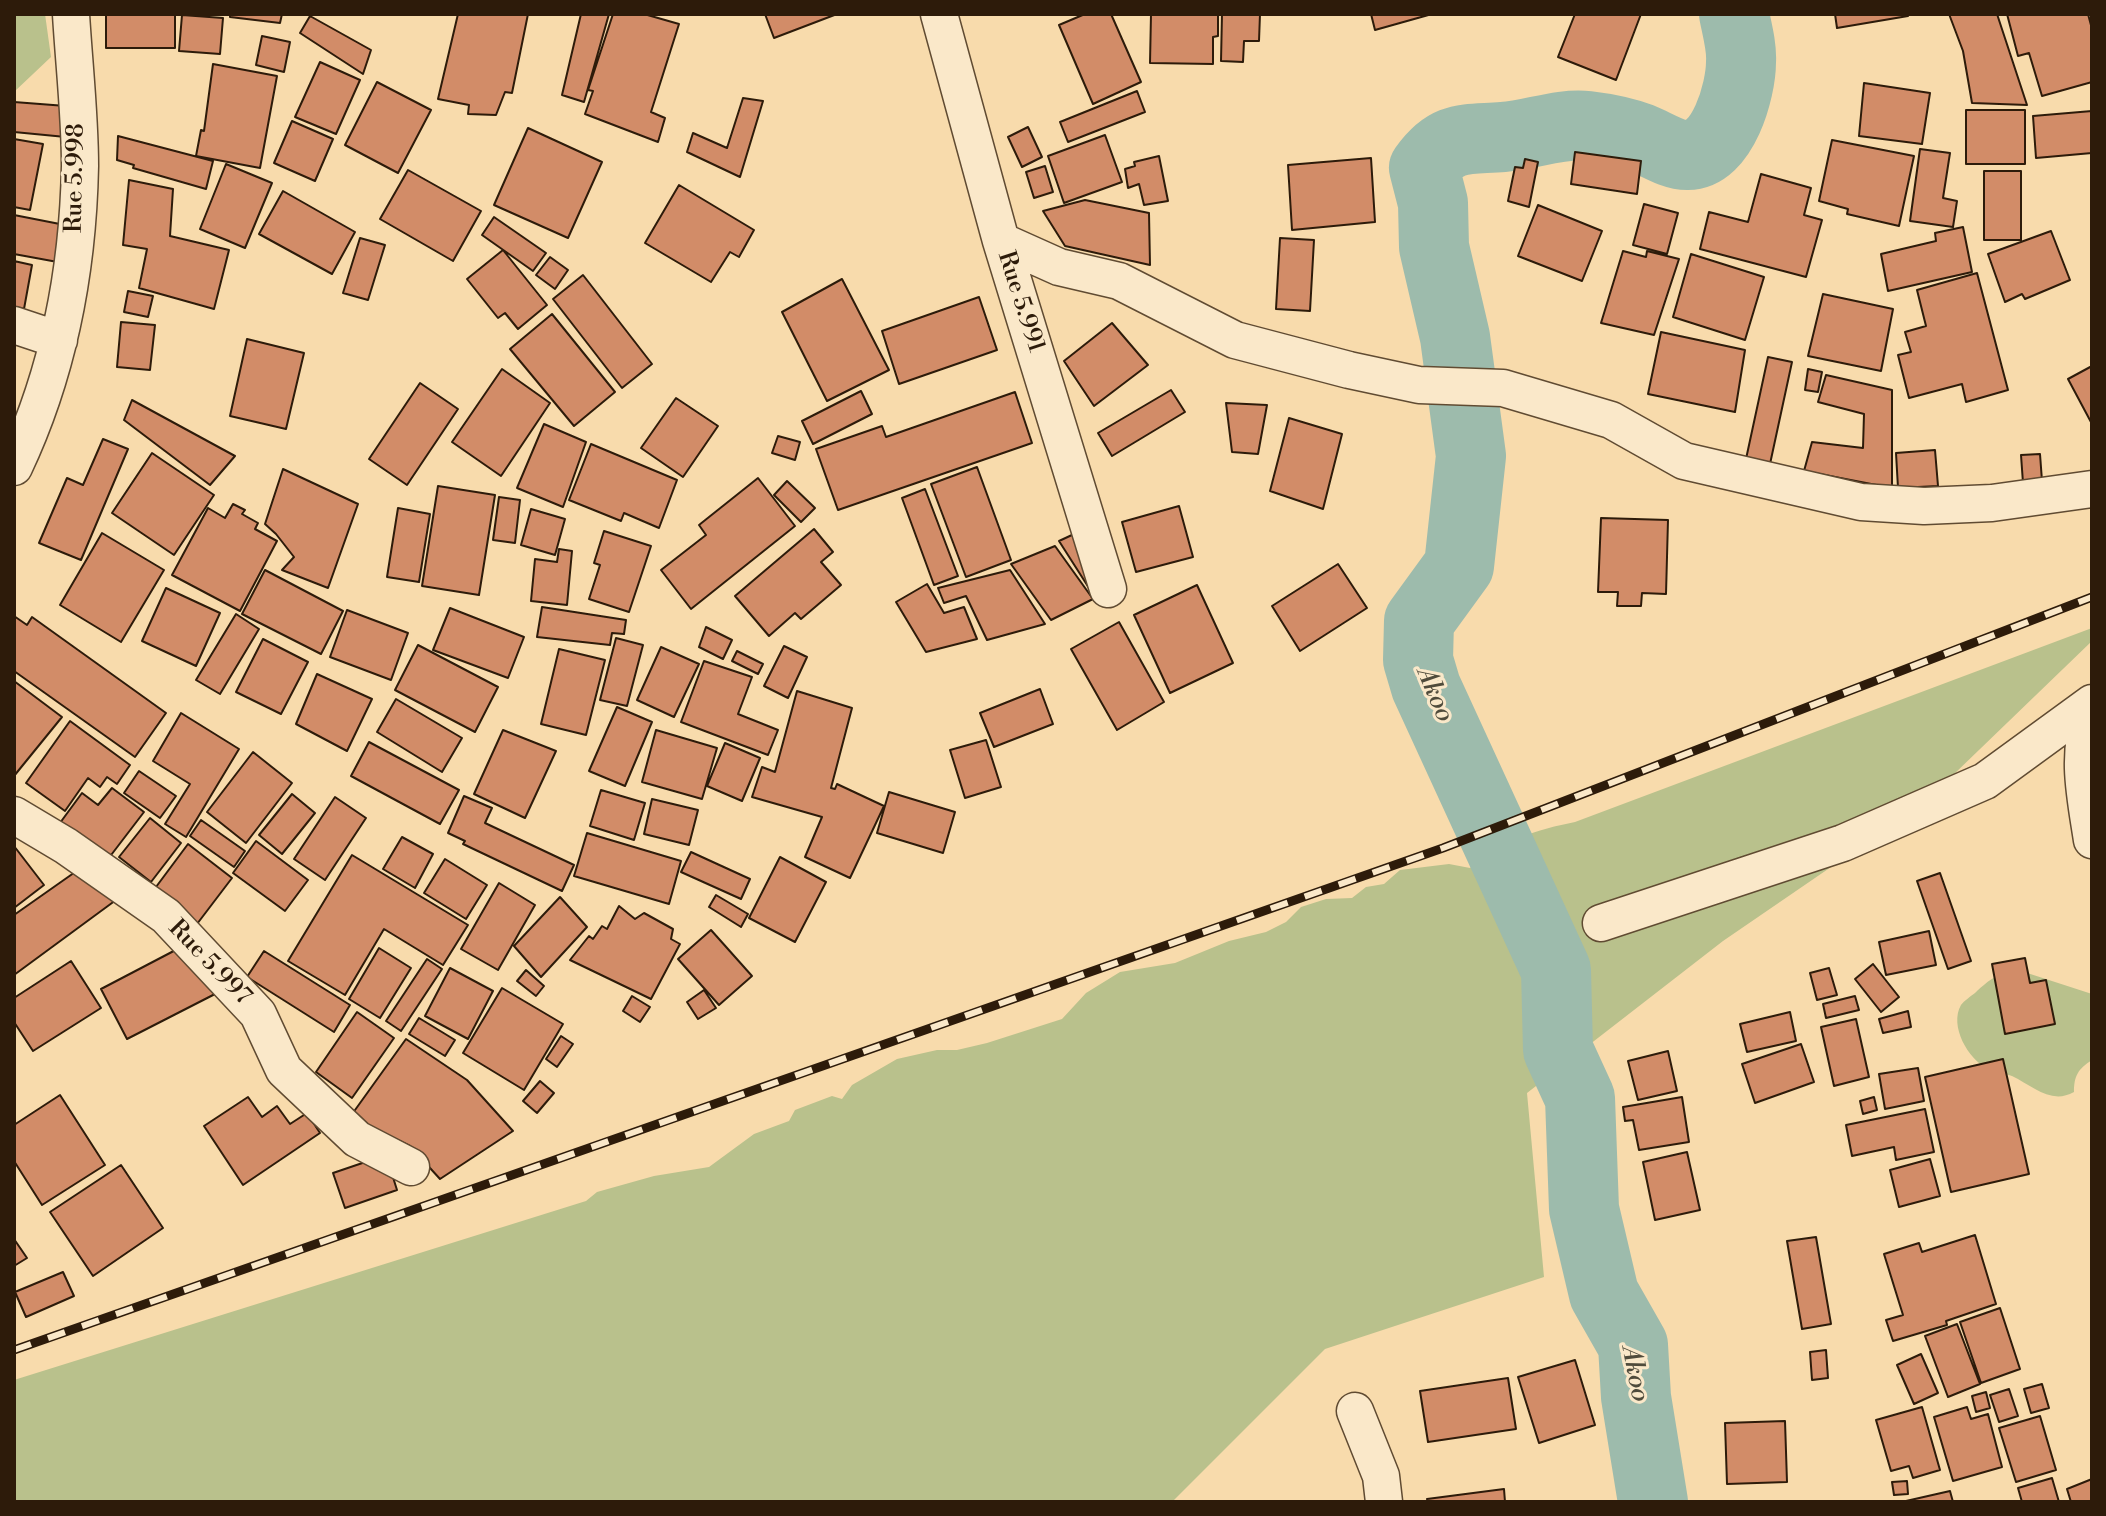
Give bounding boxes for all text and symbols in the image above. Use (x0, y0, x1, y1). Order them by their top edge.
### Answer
street label: Rue 5.998 (61, 123, 91, 233)
street label: Rue 5.991 (990, 248, 1050, 356)
water label: Akoo (1409, 663, 1459, 727)
street label: Rue 5.997 (161, 914, 257, 1012)
water label: Akoo (1613, 1344, 1655, 1404)

